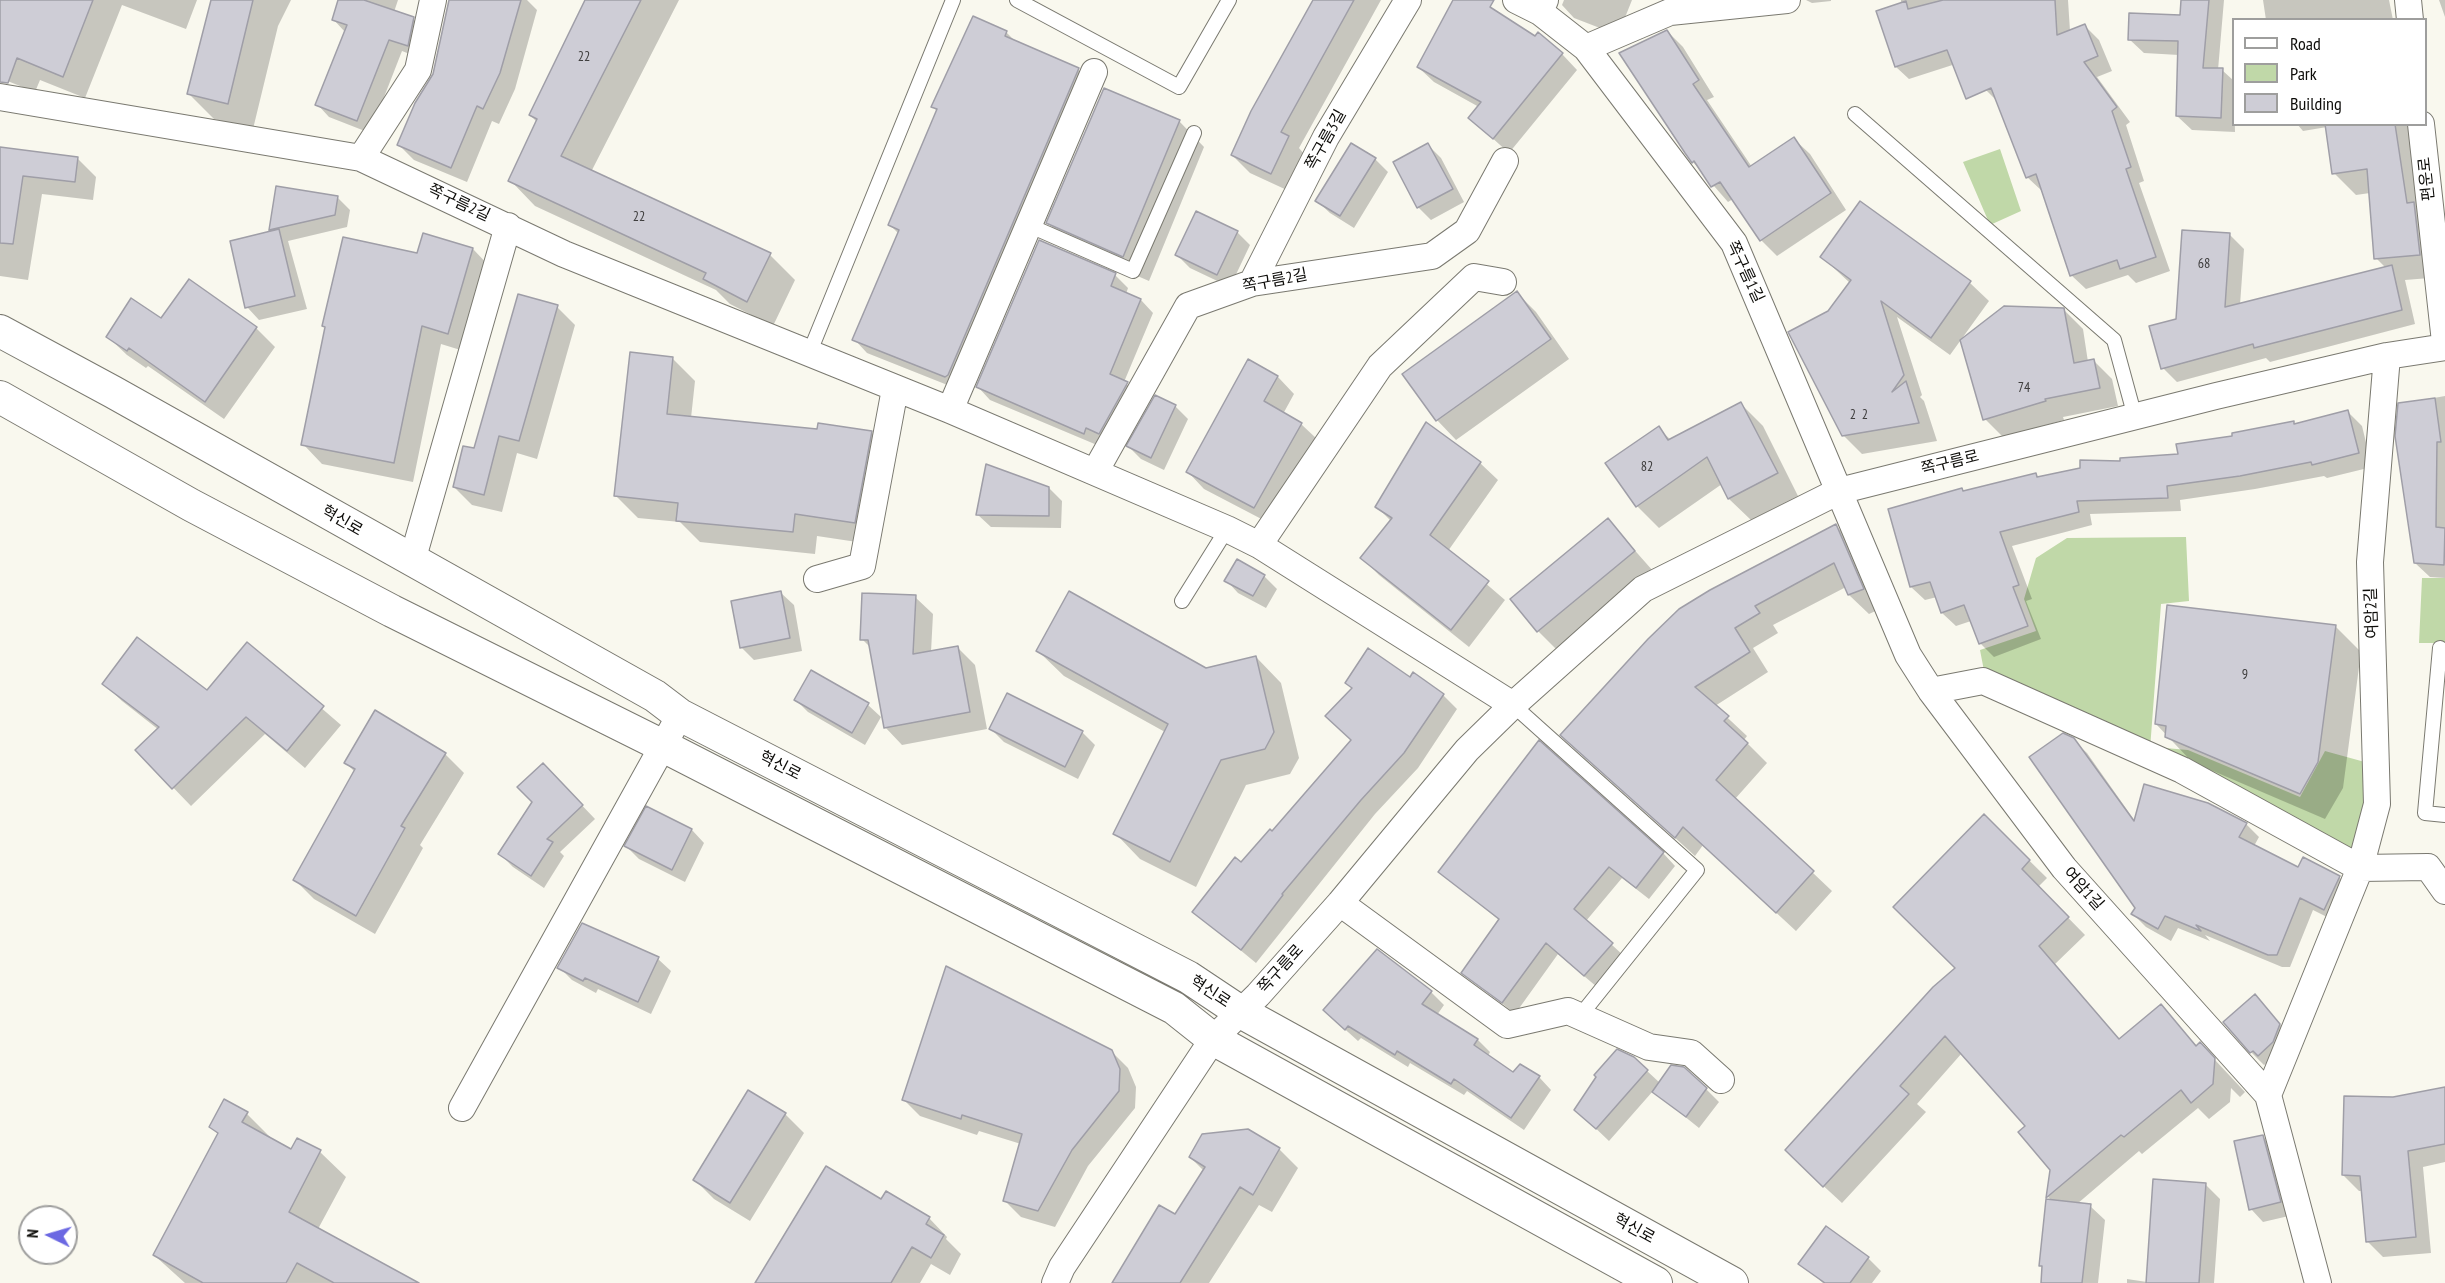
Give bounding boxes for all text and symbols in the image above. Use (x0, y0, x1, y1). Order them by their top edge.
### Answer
legend (2232, 18, 2427, 126)
text: Road (2290, 32, 2321, 55)
house number: 22 (578, 49, 590, 65)
text: Park (2290, 62, 2317, 85)
text: Building (2290, 92, 2342, 115)
street label: 쪽구름3길 (1302, 106, 1350, 174)
street label: 편운로 (2415, 156, 2439, 202)
street label: 쪽구름2길 (425, 180, 493, 226)
house number: 22 (633, 209, 645, 225)
street label: 쪽구름1길 (1722, 238, 1768, 306)
house number: 68 (2198, 256, 2210, 272)
street label: 쪽구름2길 (1241, 265, 1309, 297)
house number: 74 (2018, 380, 2030, 396)
house number: 2 (1850, 407, 1856, 423)
house number: 2 (1862, 407, 1868, 423)
street label: 쪽구름로 (1919, 447, 1981, 479)
house number: 82 (1641, 459, 1653, 475)
street label: 혁신로 (318, 502, 366, 540)
street label: 여암2길 (2362, 587, 2382, 639)
house number: 9 (2242, 667, 2248, 683)
street label: 혁신로 (756, 747, 804, 785)
street label: 여암1길 (2059, 863, 2107, 915)
street label: 쪽구름로 (1254, 941, 1308, 997)
street label: 혁신로 (1186, 972, 1234, 1012)
north arrow (18, 1205, 78, 1265)
street label: 혁신로 (1610, 1210, 1658, 1248)
text: N (22, 1228, 42, 1239)

